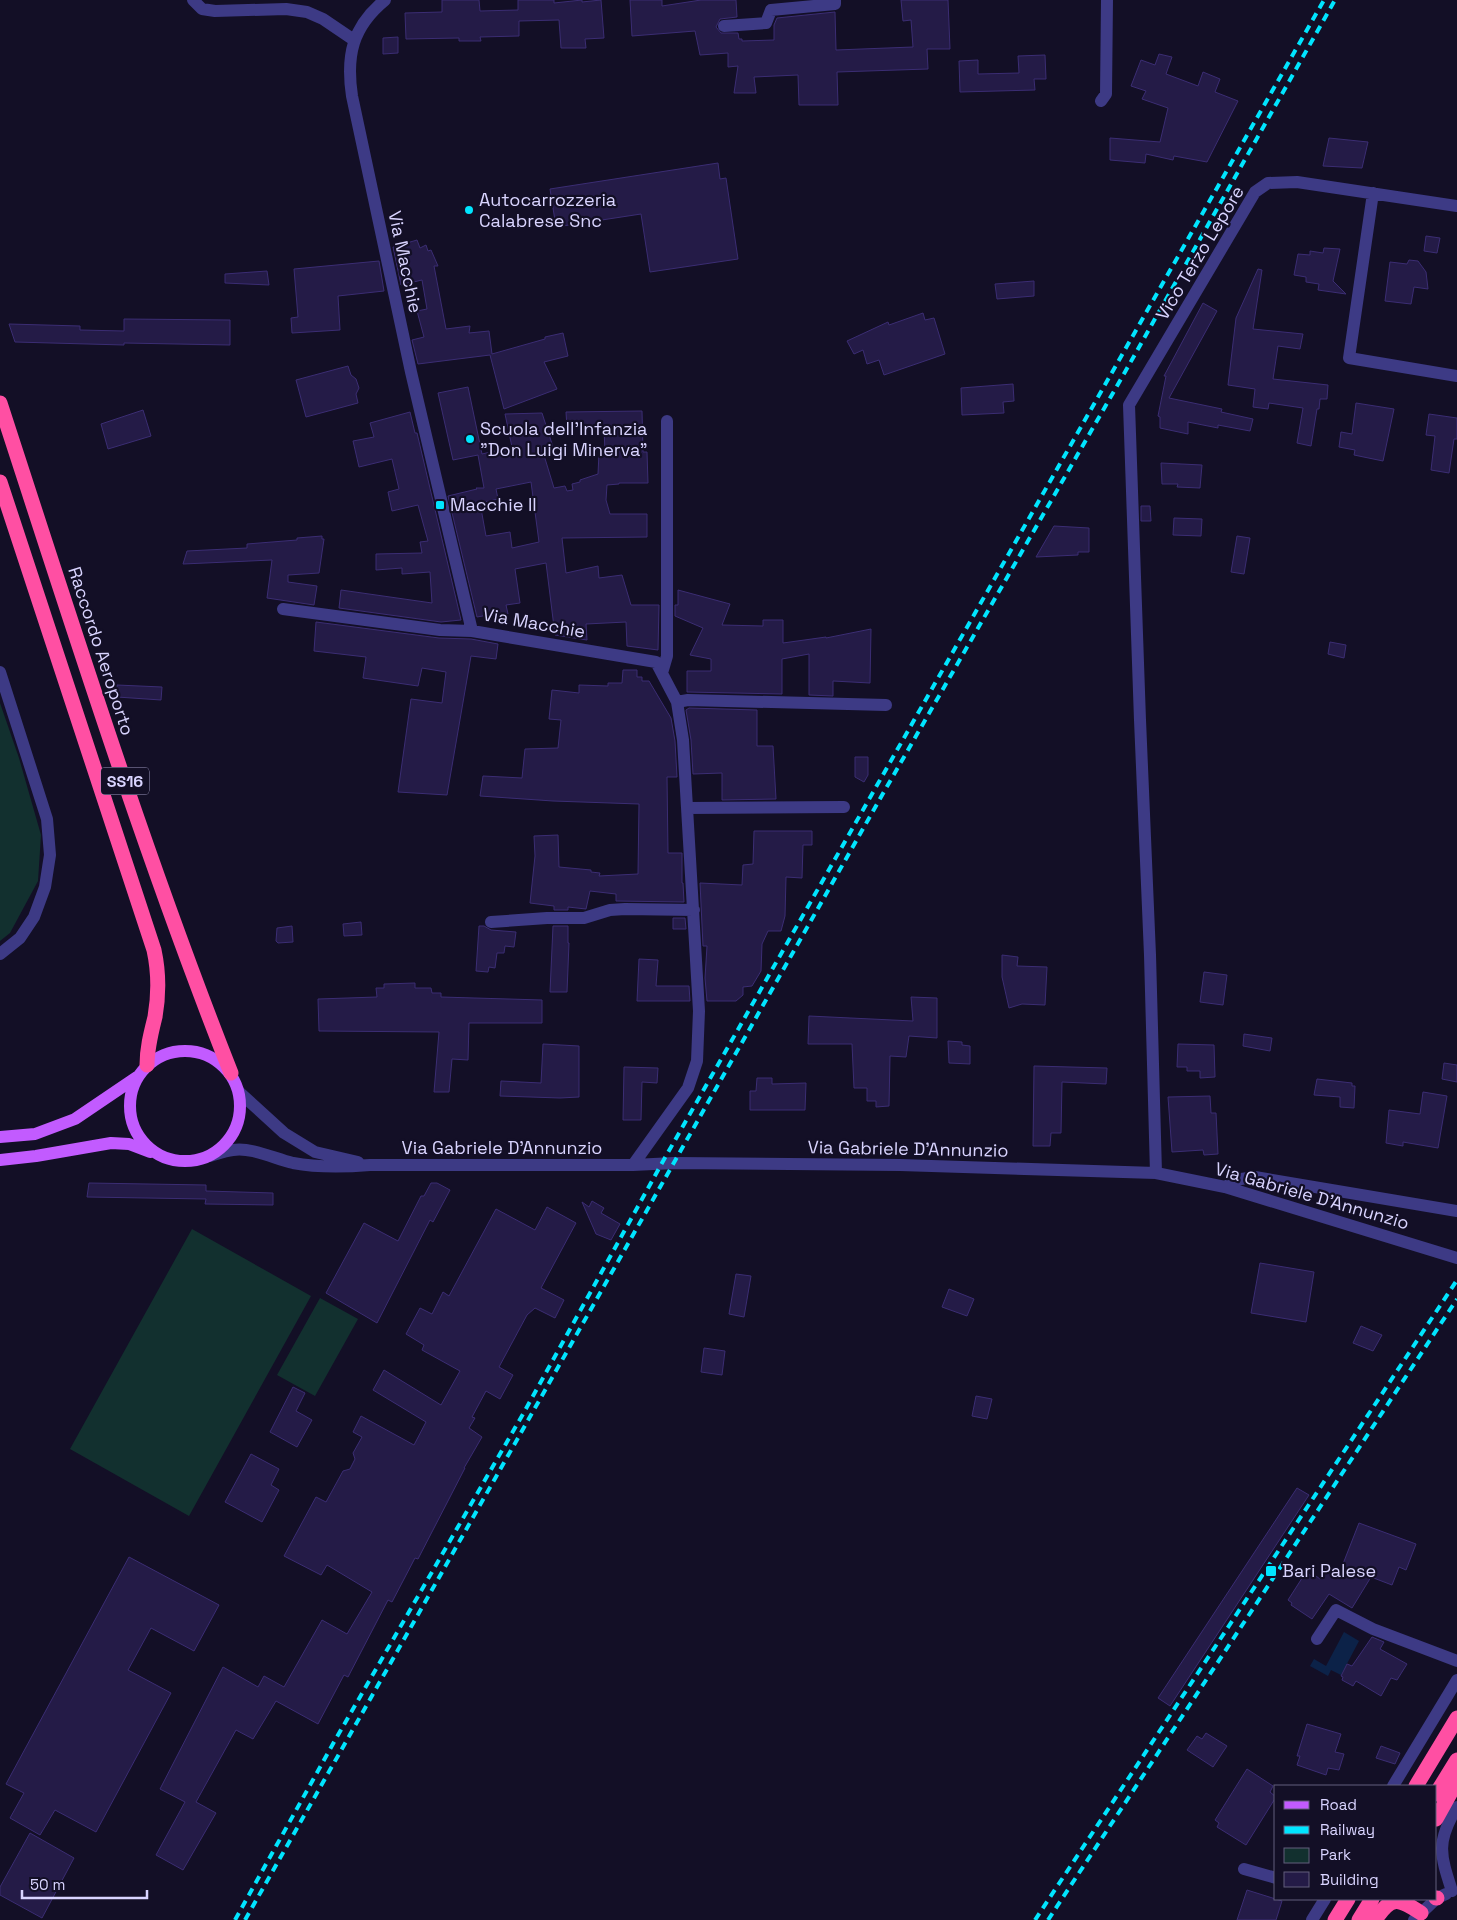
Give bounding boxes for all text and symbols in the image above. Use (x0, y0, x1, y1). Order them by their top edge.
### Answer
street label: Vico Terzo Lepore (1150, 181, 1249, 324)
place label: Autocarrozzeria Calabrese Snc (479, 188, 616, 232)
marker: Autocarrozzeria Calabrese Snc (463, 204, 475, 216)
street label: Via Macchie (383, 209, 428, 315)
place label: Scuola dell'Infanzia "Don Luigi Minerva" (480, 417, 648, 461)
marker: Scuola dell'Infanzia "Don Luigi Minerva" (464, 433, 476, 445)
place label: Macchie II (450, 493, 537, 516)
marker: Macchie II (434, 499, 446, 511)
street label: Raccordo Aeroporto (63, 564, 140, 738)
street label: Via Macchie (481, 602, 587, 643)
road number: SS16 (101, 768, 149, 794)
street label: Via Gabriele D'Annunzio (807, 1135, 1009, 1162)
street label: Via Gabriele D'Annunzio (402, 1136, 602, 1159)
street label: Via Gabriele D'Annunzio (1212, 1157, 1412, 1234)
place label: Bari Palese (1282, 1559, 1376, 1582)
marker: Bari Palese (1264, 1564, 1278, 1578)
legend (1274, 1785, 1437, 1900)
text: Road (1320, 1795, 1357, 1814)
text: Railway (1320, 1820, 1375, 1839)
text: Park (1320, 1845, 1351, 1864)
scale bar (22, 1868, 148, 1900)
text: Building (1320, 1870, 1379, 1889)
text: 50 m (30, 1875, 65, 1894)

